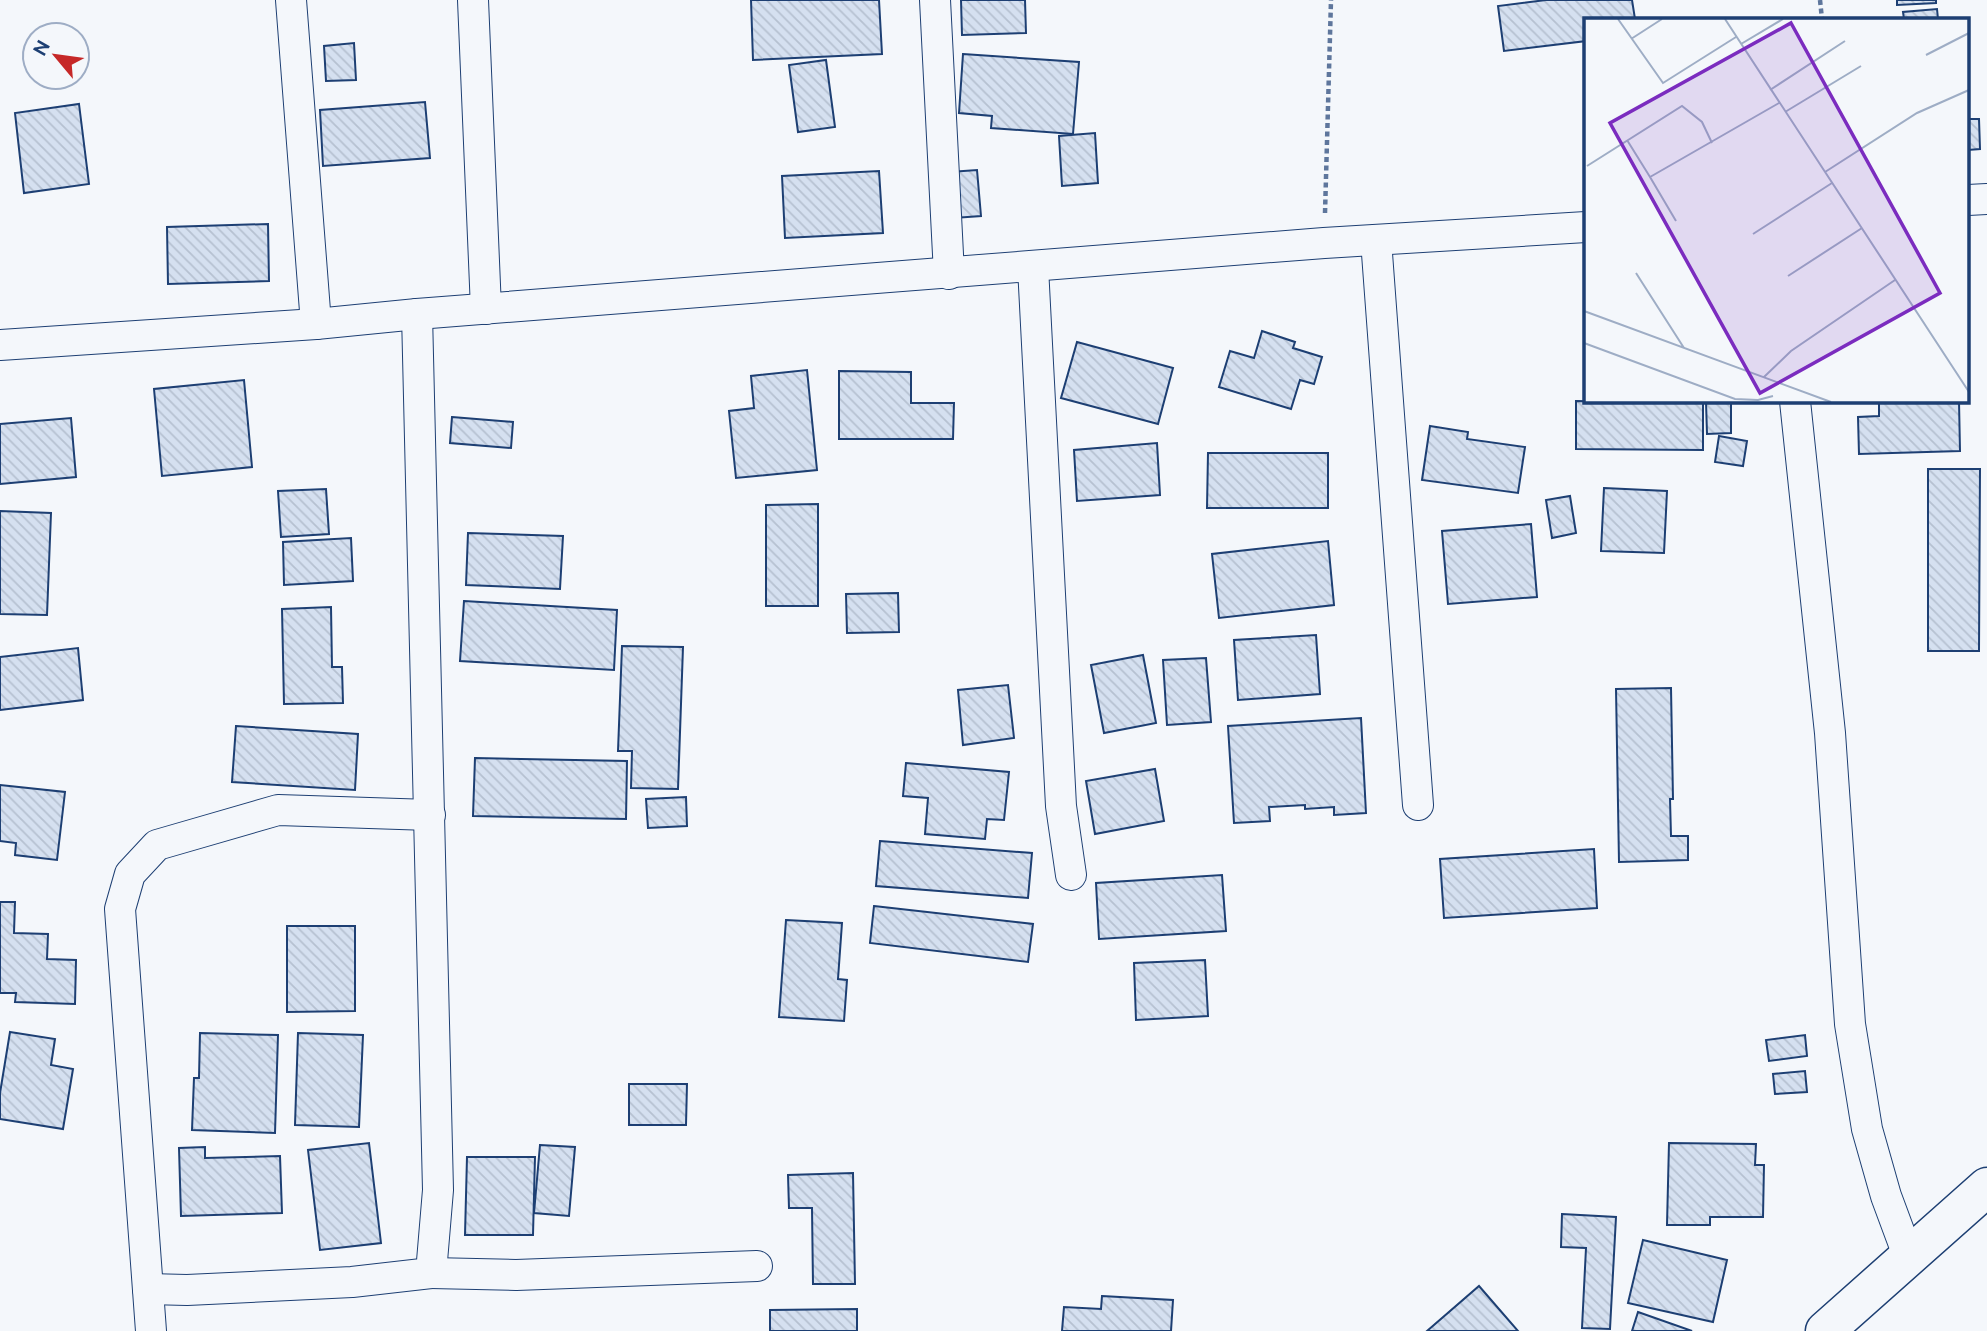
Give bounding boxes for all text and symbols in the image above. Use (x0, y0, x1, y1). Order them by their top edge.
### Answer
inset map (1584, 18, 1969, 402)
north arrow (21, 21, 91, 91)
text: N (28, 36, 54, 59)

